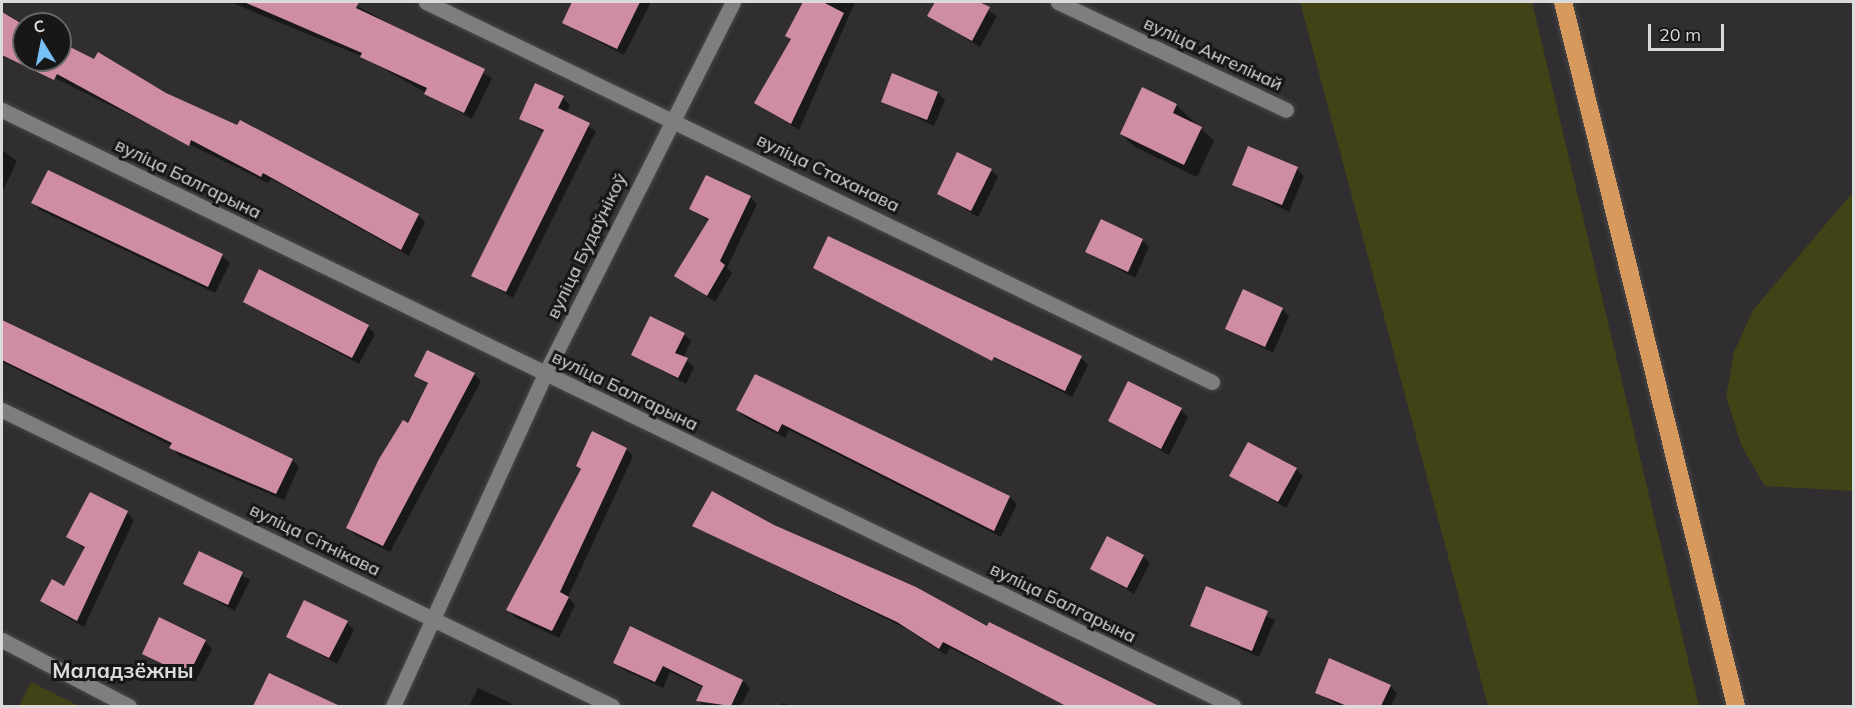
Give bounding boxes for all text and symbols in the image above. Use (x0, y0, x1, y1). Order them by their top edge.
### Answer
north arrow (12, 12, 72, 72)
street label: вуліца Ангелінай (1140, 12, 1286, 96)
scale bar (1651, 12, 1728, 50)
text: С (32, 15, 46, 37)
text: 20 m (1659, 23, 1701, 46)
street label: вуліца Стаханава (753, 129, 903, 217)
street label: вуліца Балгарына (111, 134, 265, 224)
street label: вуліца Будаўнікоў (542, 170, 632, 322)
street label: вуліца Балгарына (548, 346, 702, 436)
street label: вуліца Сітнікава (246, 499, 384, 581)
street label: вуліца Балгарына (986, 558, 1140, 648)
district label: Маладзёжны (52, 657, 194, 683)

